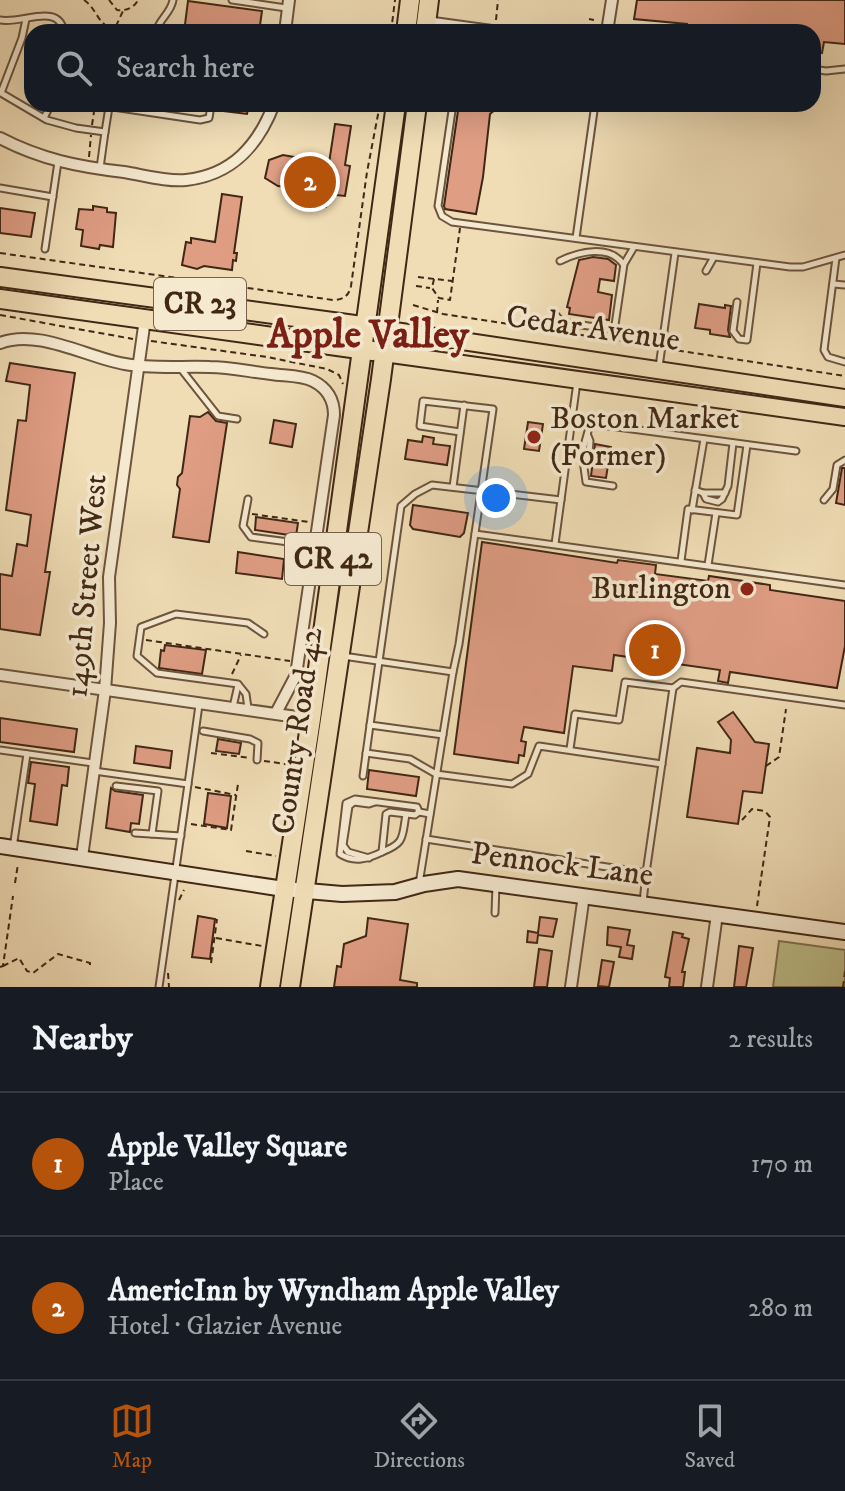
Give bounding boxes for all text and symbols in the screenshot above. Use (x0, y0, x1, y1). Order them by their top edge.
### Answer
search box (24, 24, 821, 112)
icon: search (52, 46, 96, 90)
text: Search here (116, 50, 255, 87)
pin: 2 (284, 152, 336, 212)
road number: CR 23 (154, 278, 246, 330)
street label: Cedar Avenue (504, 297, 682, 361)
district label: Apple Valley (266, 311, 470, 361)
place label: Boston Market (Former) (550, 399, 740, 476)
marker: Boston Market (Former) (525, 428, 543, 446)
street label: 149th Street West (57, 472, 117, 700)
your location (476, 478, 516, 518)
road number: CR 42 (285, 533, 381, 585)
place label: Burlington (591, 569, 731, 609)
marker: Burlington (738, 580, 756, 598)
pin: 1 (629, 620, 681, 680)
street label: County Road 42 (264, 625, 332, 837)
street label: Pennock Lane (469, 834, 655, 896)
text: Nearby (32, 1018, 133, 1060)
text: 2 results (728, 1023, 813, 1056)
text: Apple Valley Square (108, 1129, 347, 1166)
text: 1 (53, 1148, 63, 1181)
text: 170 m (751, 1148, 813, 1181)
text: Place (108, 1166, 164, 1199)
text: AmericInn by Wyndham Apple Valley (108, 1273, 559, 1310)
text: 2 (52, 1292, 64, 1325)
text: 280 m (748, 1292, 813, 1325)
text: Hotel · Glazier Avenue (108, 1310, 342, 1343)
tab: Map (110, 1399, 154, 1474)
tab: Directions (374, 1399, 465, 1474)
tab: Saved (685, 1399, 735, 1474)

